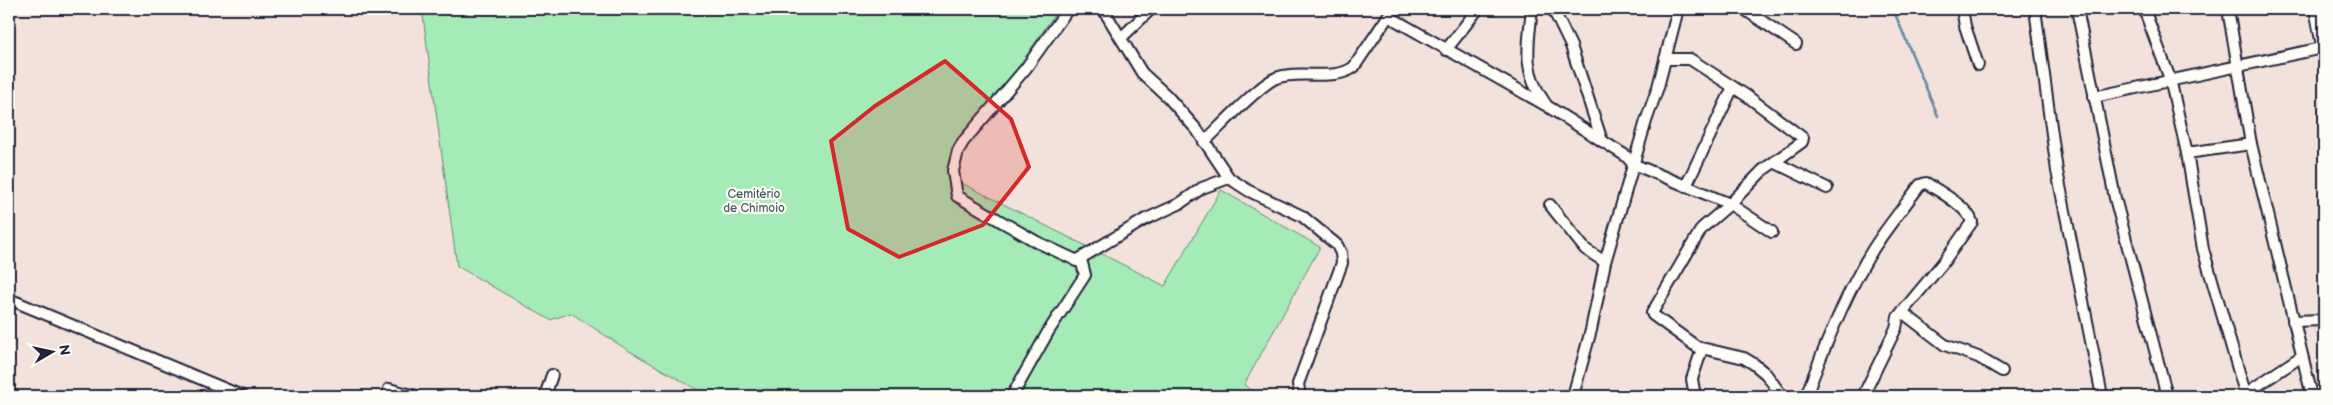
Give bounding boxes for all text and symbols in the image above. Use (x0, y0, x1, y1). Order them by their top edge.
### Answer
park label: Cemitério de Chimoio (723, 187, 785, 216)
north arrow (28, 328, 78, 378)
text: N (55, 344, 74, 357)

